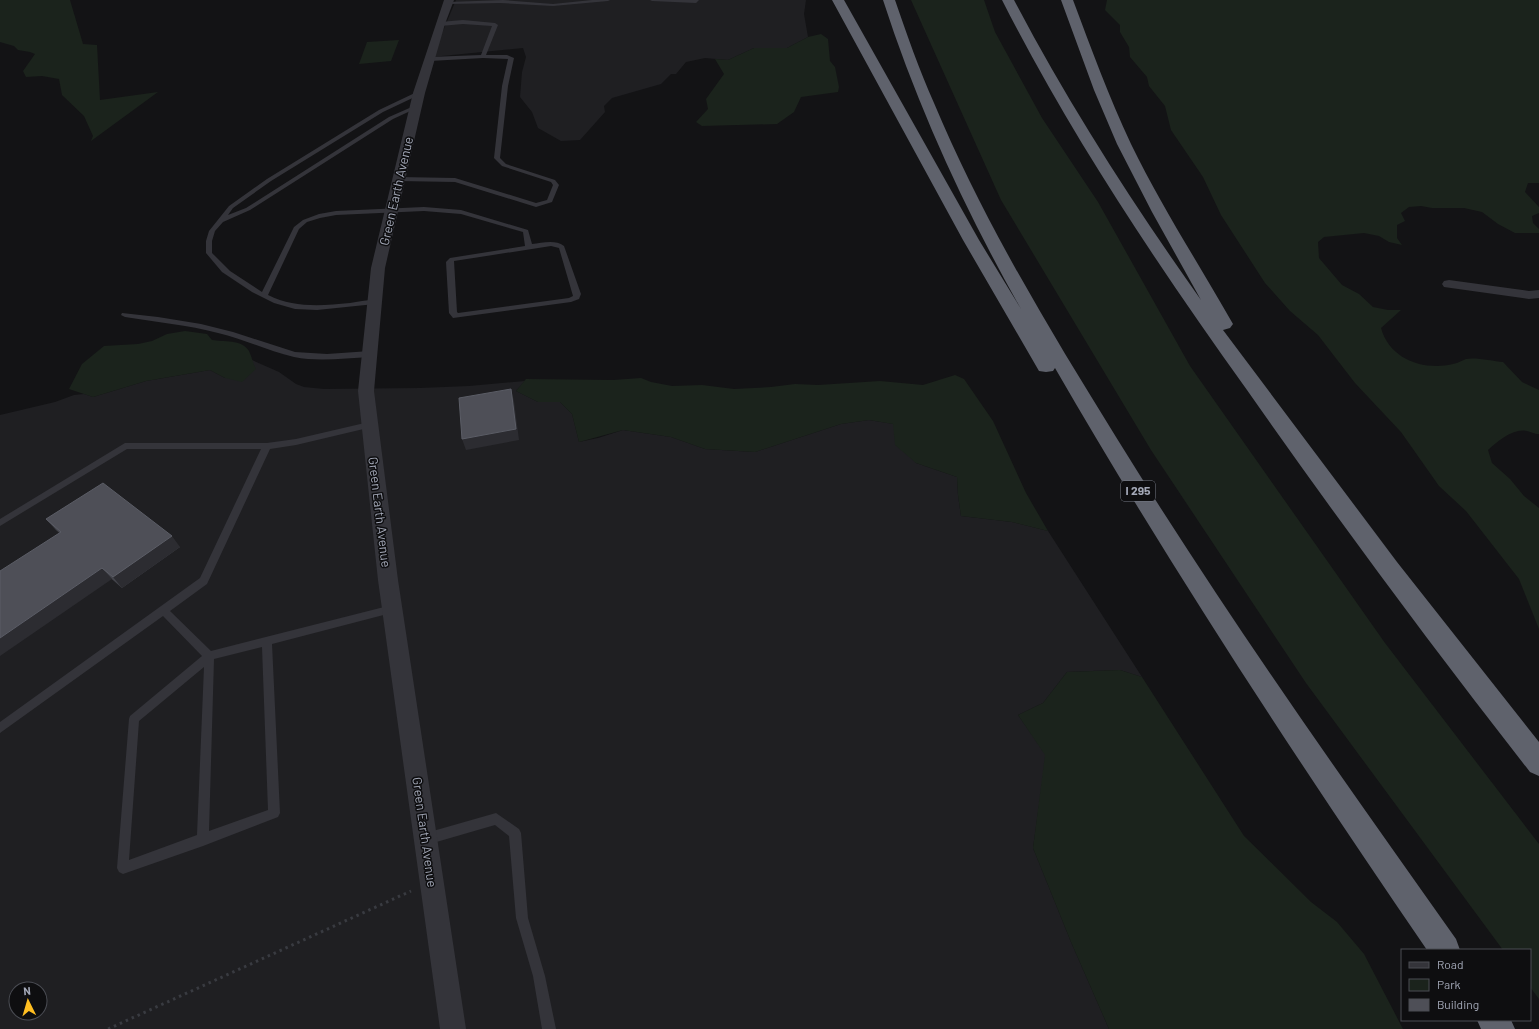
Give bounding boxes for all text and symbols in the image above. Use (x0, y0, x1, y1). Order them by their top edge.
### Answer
street label: Green Earth Avenue (376, 135, 416, 247)
street label: Green Earth Avenue (365, 456, 395, 568)
road number: I 295 (1121, 481, 1155, 501)
street label: Green Earth Avenue (409, 776, 441, 888)
legend (1401, 949, 1531, 1021)
text: Road (1437, 957, 1464, 971)
text: Park (1437, 977, 1461, 991)
north arrow (8, 981, 48, 1021)
text: N (23, 984, 31, 997)
text: Building (1437, 997, 1479, 1011)

